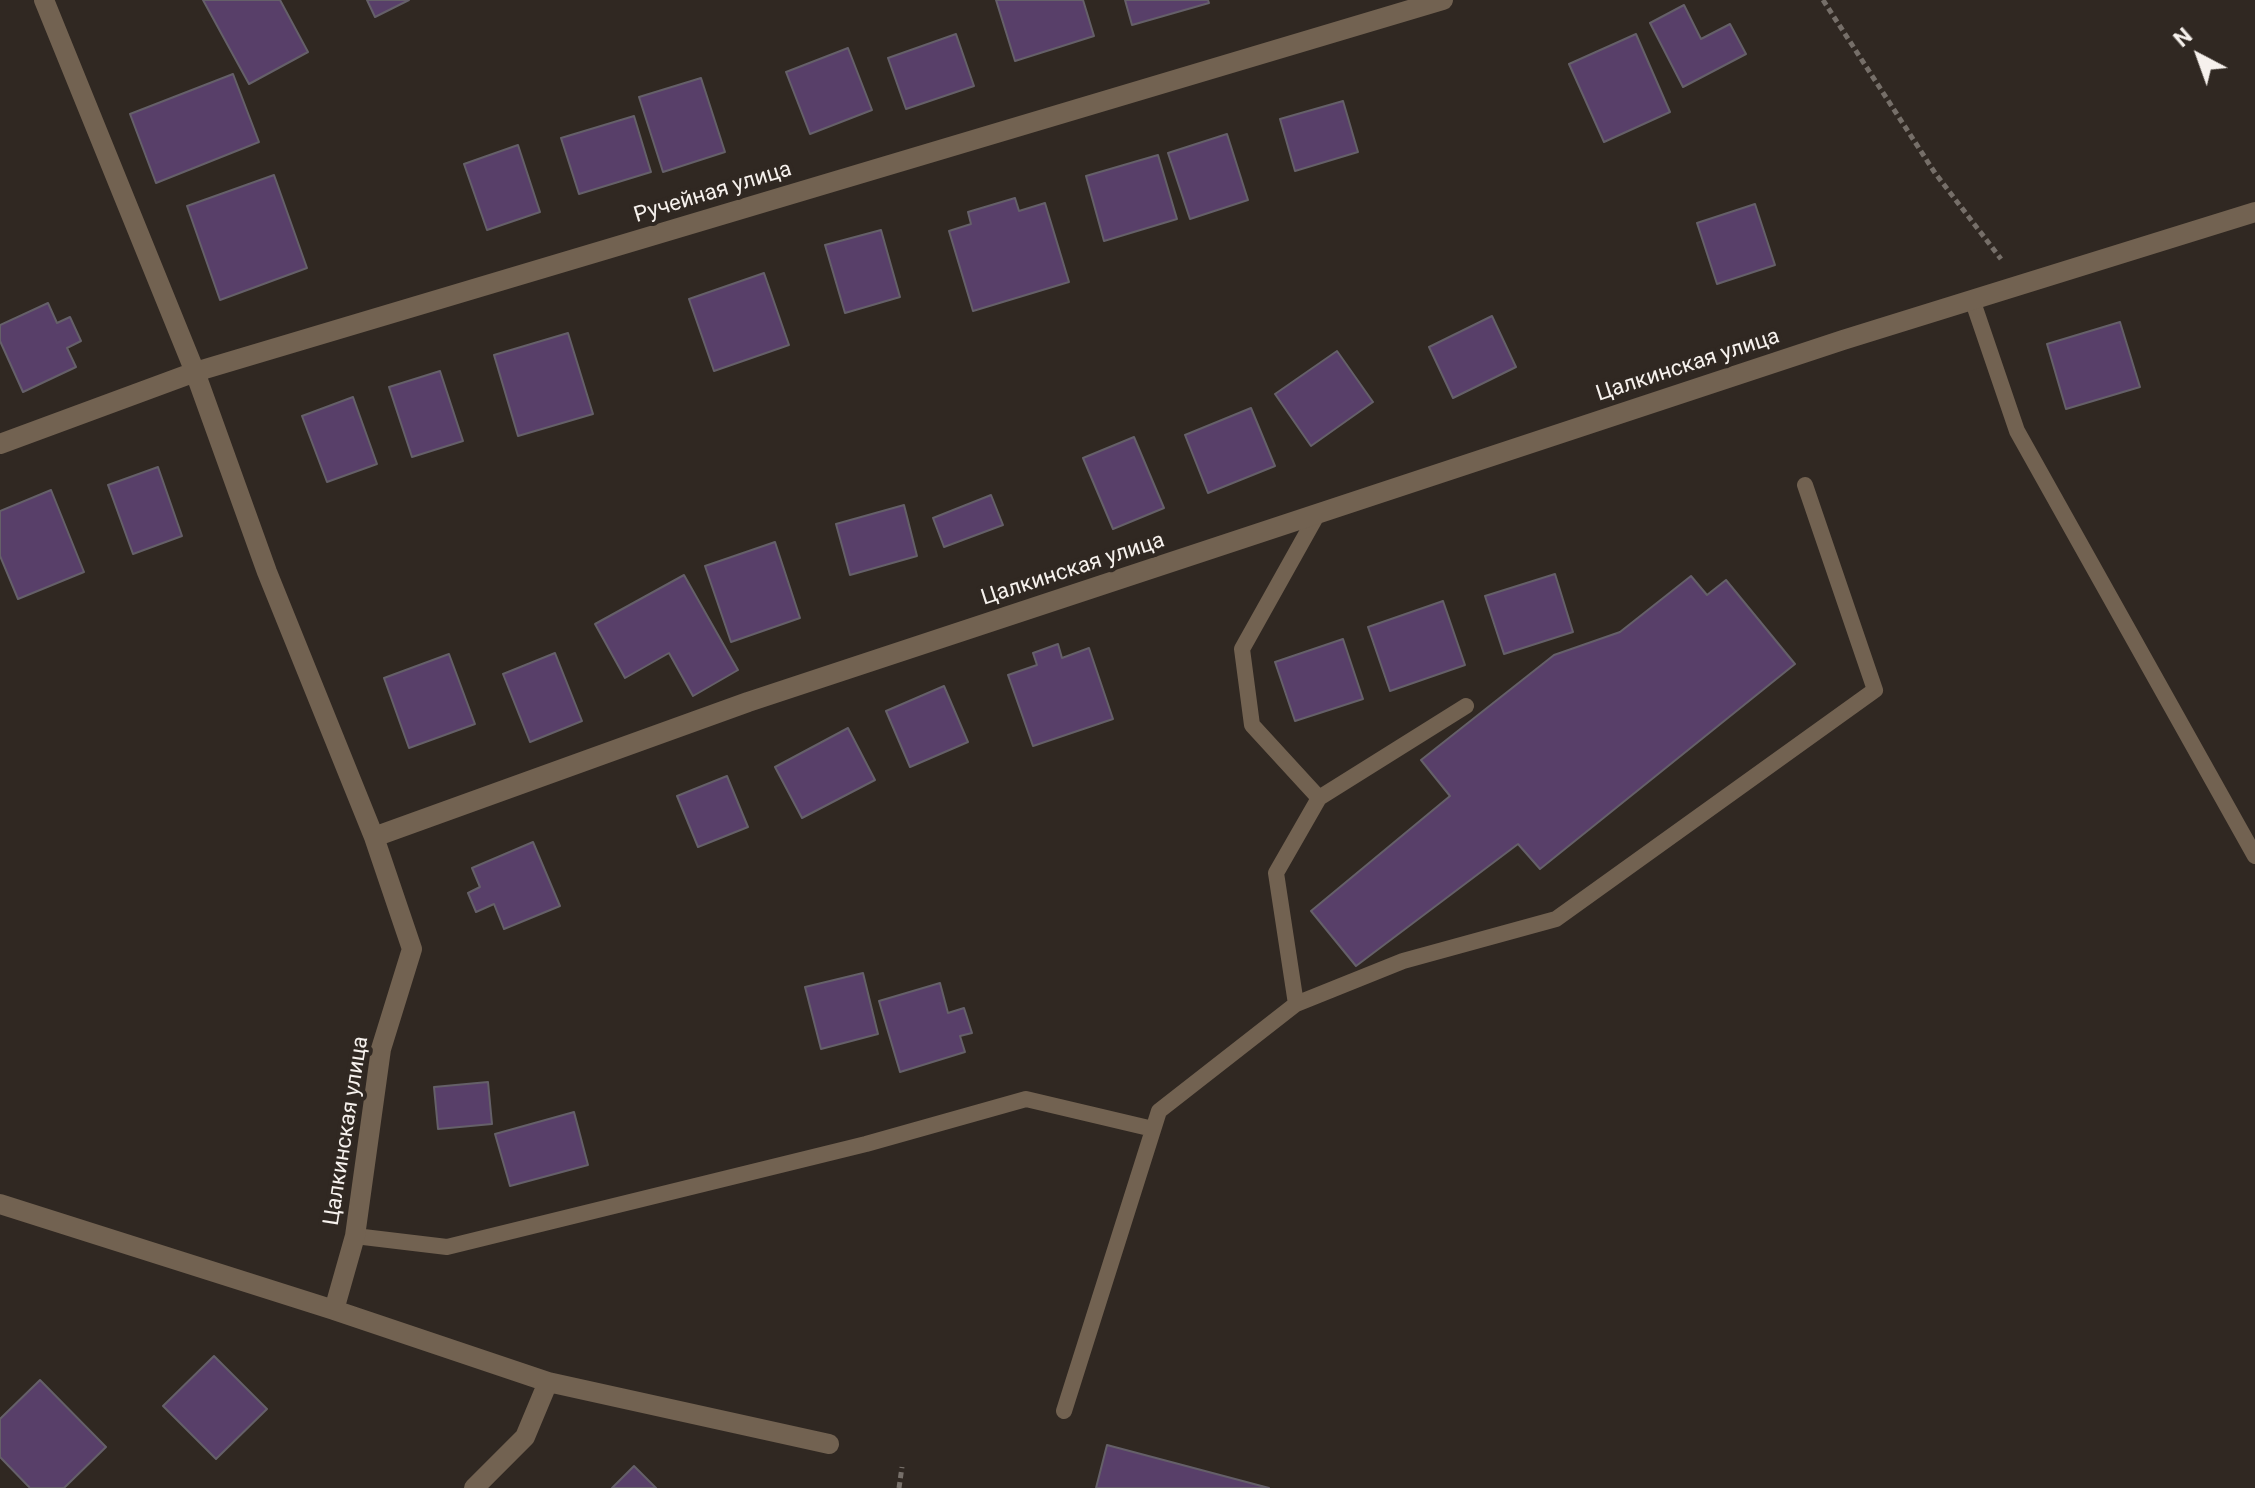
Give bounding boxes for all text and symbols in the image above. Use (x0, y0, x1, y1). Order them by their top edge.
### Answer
north arrow (2159, 16, 2239, 96)
text: N (2169, 23, 2197, 52)
street label: Ручейная улица (631, 156, 795, 230)
street label: Цалкинская улица (1593, 324, 1783, 408)
street label: Цалкинская улица (978, 528, 1168, 612)
street label: Цалкинская улица (319, 1034, 375, 1228)

